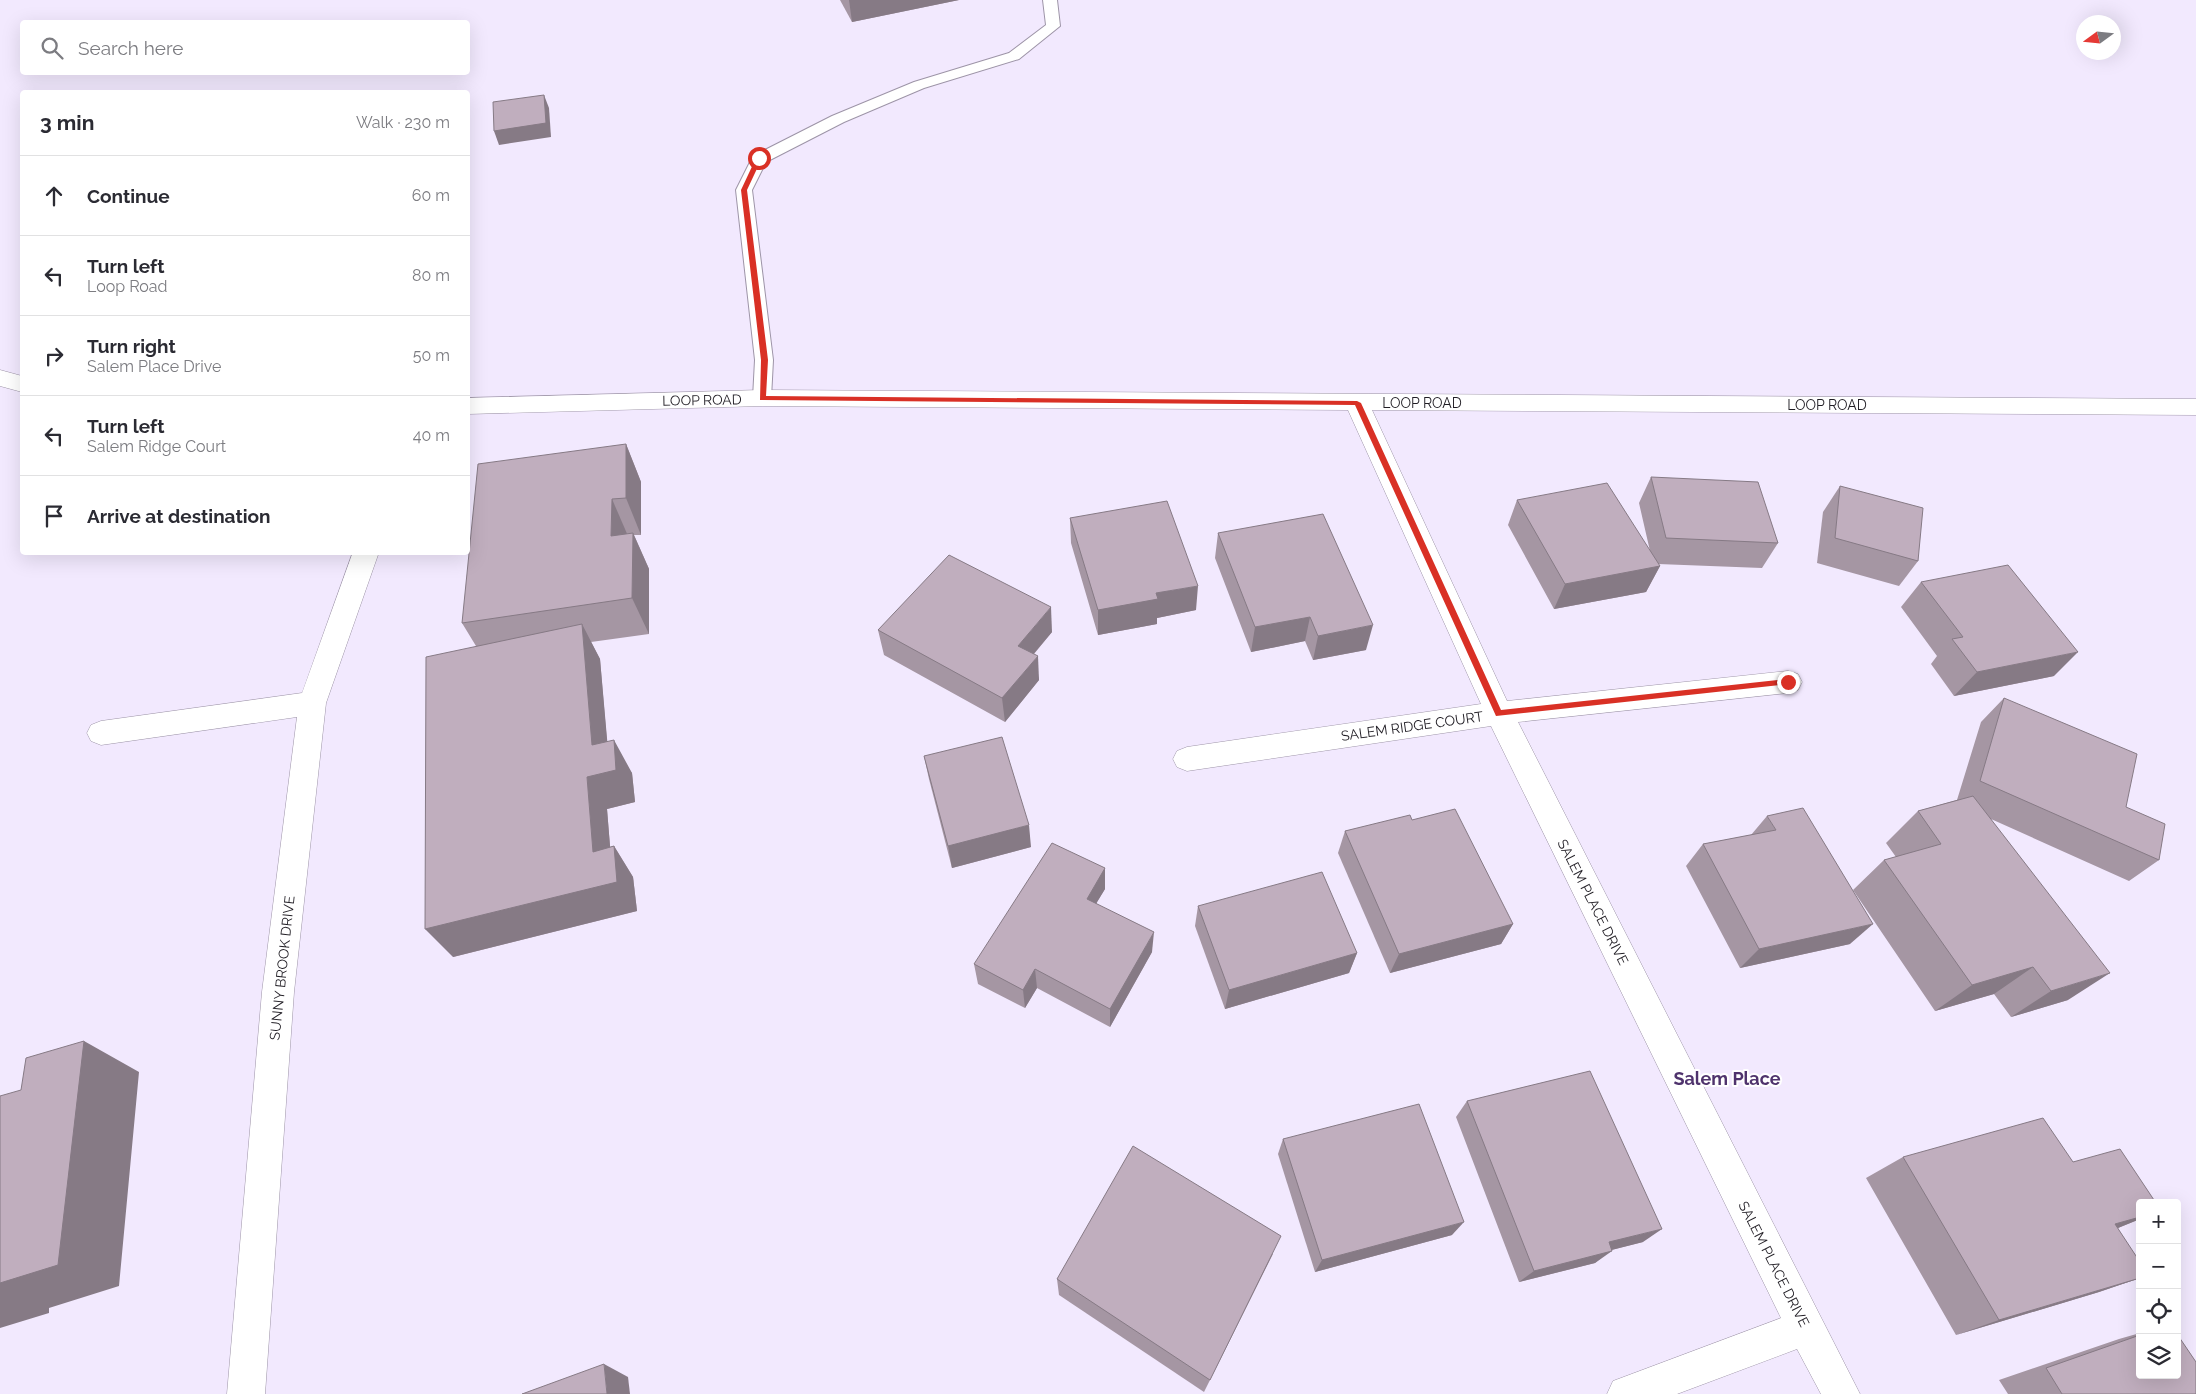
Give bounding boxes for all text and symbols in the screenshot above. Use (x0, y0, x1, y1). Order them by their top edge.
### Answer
north arrow (2076, 15, 2121, 60)
search box (20, 20, 470, 75)
icon: search (38, 34, 66, 62)
text: Search here (78, 37, 184, 59)
text: 3 min (40, 110, 94, 135)
text: Walk · 230 m (356, 113, 450, 132)
route start (748, 147, 771, 170)
icon: ahead (40, 182, 68, 210)
text: Continue (87, 185, 170, 207)
text: 60 m (412, 186, 450, 205)
text: Turn left (87, 255, 164, 277)
icon: left (40, 262, 68, 290)
text: 80 m (412, 266, 450, 285)
text: Loop Road (87, 277, 168, 296)
text: Turn right (87, 335, 176, 357)
icon: right (40, 342, 68, 370)
text: 50 m (413, 346, 450, 365)
text: Salem Place Drive (87, 357, 221, 376)
street label: LOOP ROAD (662, 391, 742, 409)
street label: LOOP ROAD (1382, 395, 1462, 411)
street label: LOOP ROAD (1787, 397, 1867, 413)
text: Turn left (87, 415, 164, 437)
icon: left (40, 422, 68, 450)
text: 40 m (413, 426, 450, 445)
text: Salem Ridge Court (87, 437, 226, 456)
icon: arrive (40, 502, 68, 530)
text: Arrive at destination (87, 505, 271, 527)
route end (1777, 671, 1800, 694)
street label: SALEM RIDGE COURT (1340, 708, 1484, 744)
street label: SALEM PLACE DRIVE (1554, 837, 1632, 967)
street label: SUNNY BROOK DRIVE (266, 895, 298, 1041)
district label: Salem Place (1674, 1068, 1781, 1089)
street label: SALEM PLACE DRIVE (1735, 1199, 1813, 1329)
map controls (2136, 1199, 2181, 1379)
button: + (2136, 1199, 2181, 1244)
button: − (2136, 1244, 2181, 1289)
button: locate (2136, 1289, 2181, 1334)
button: layers (2136, 1334, 2181, 1379)

